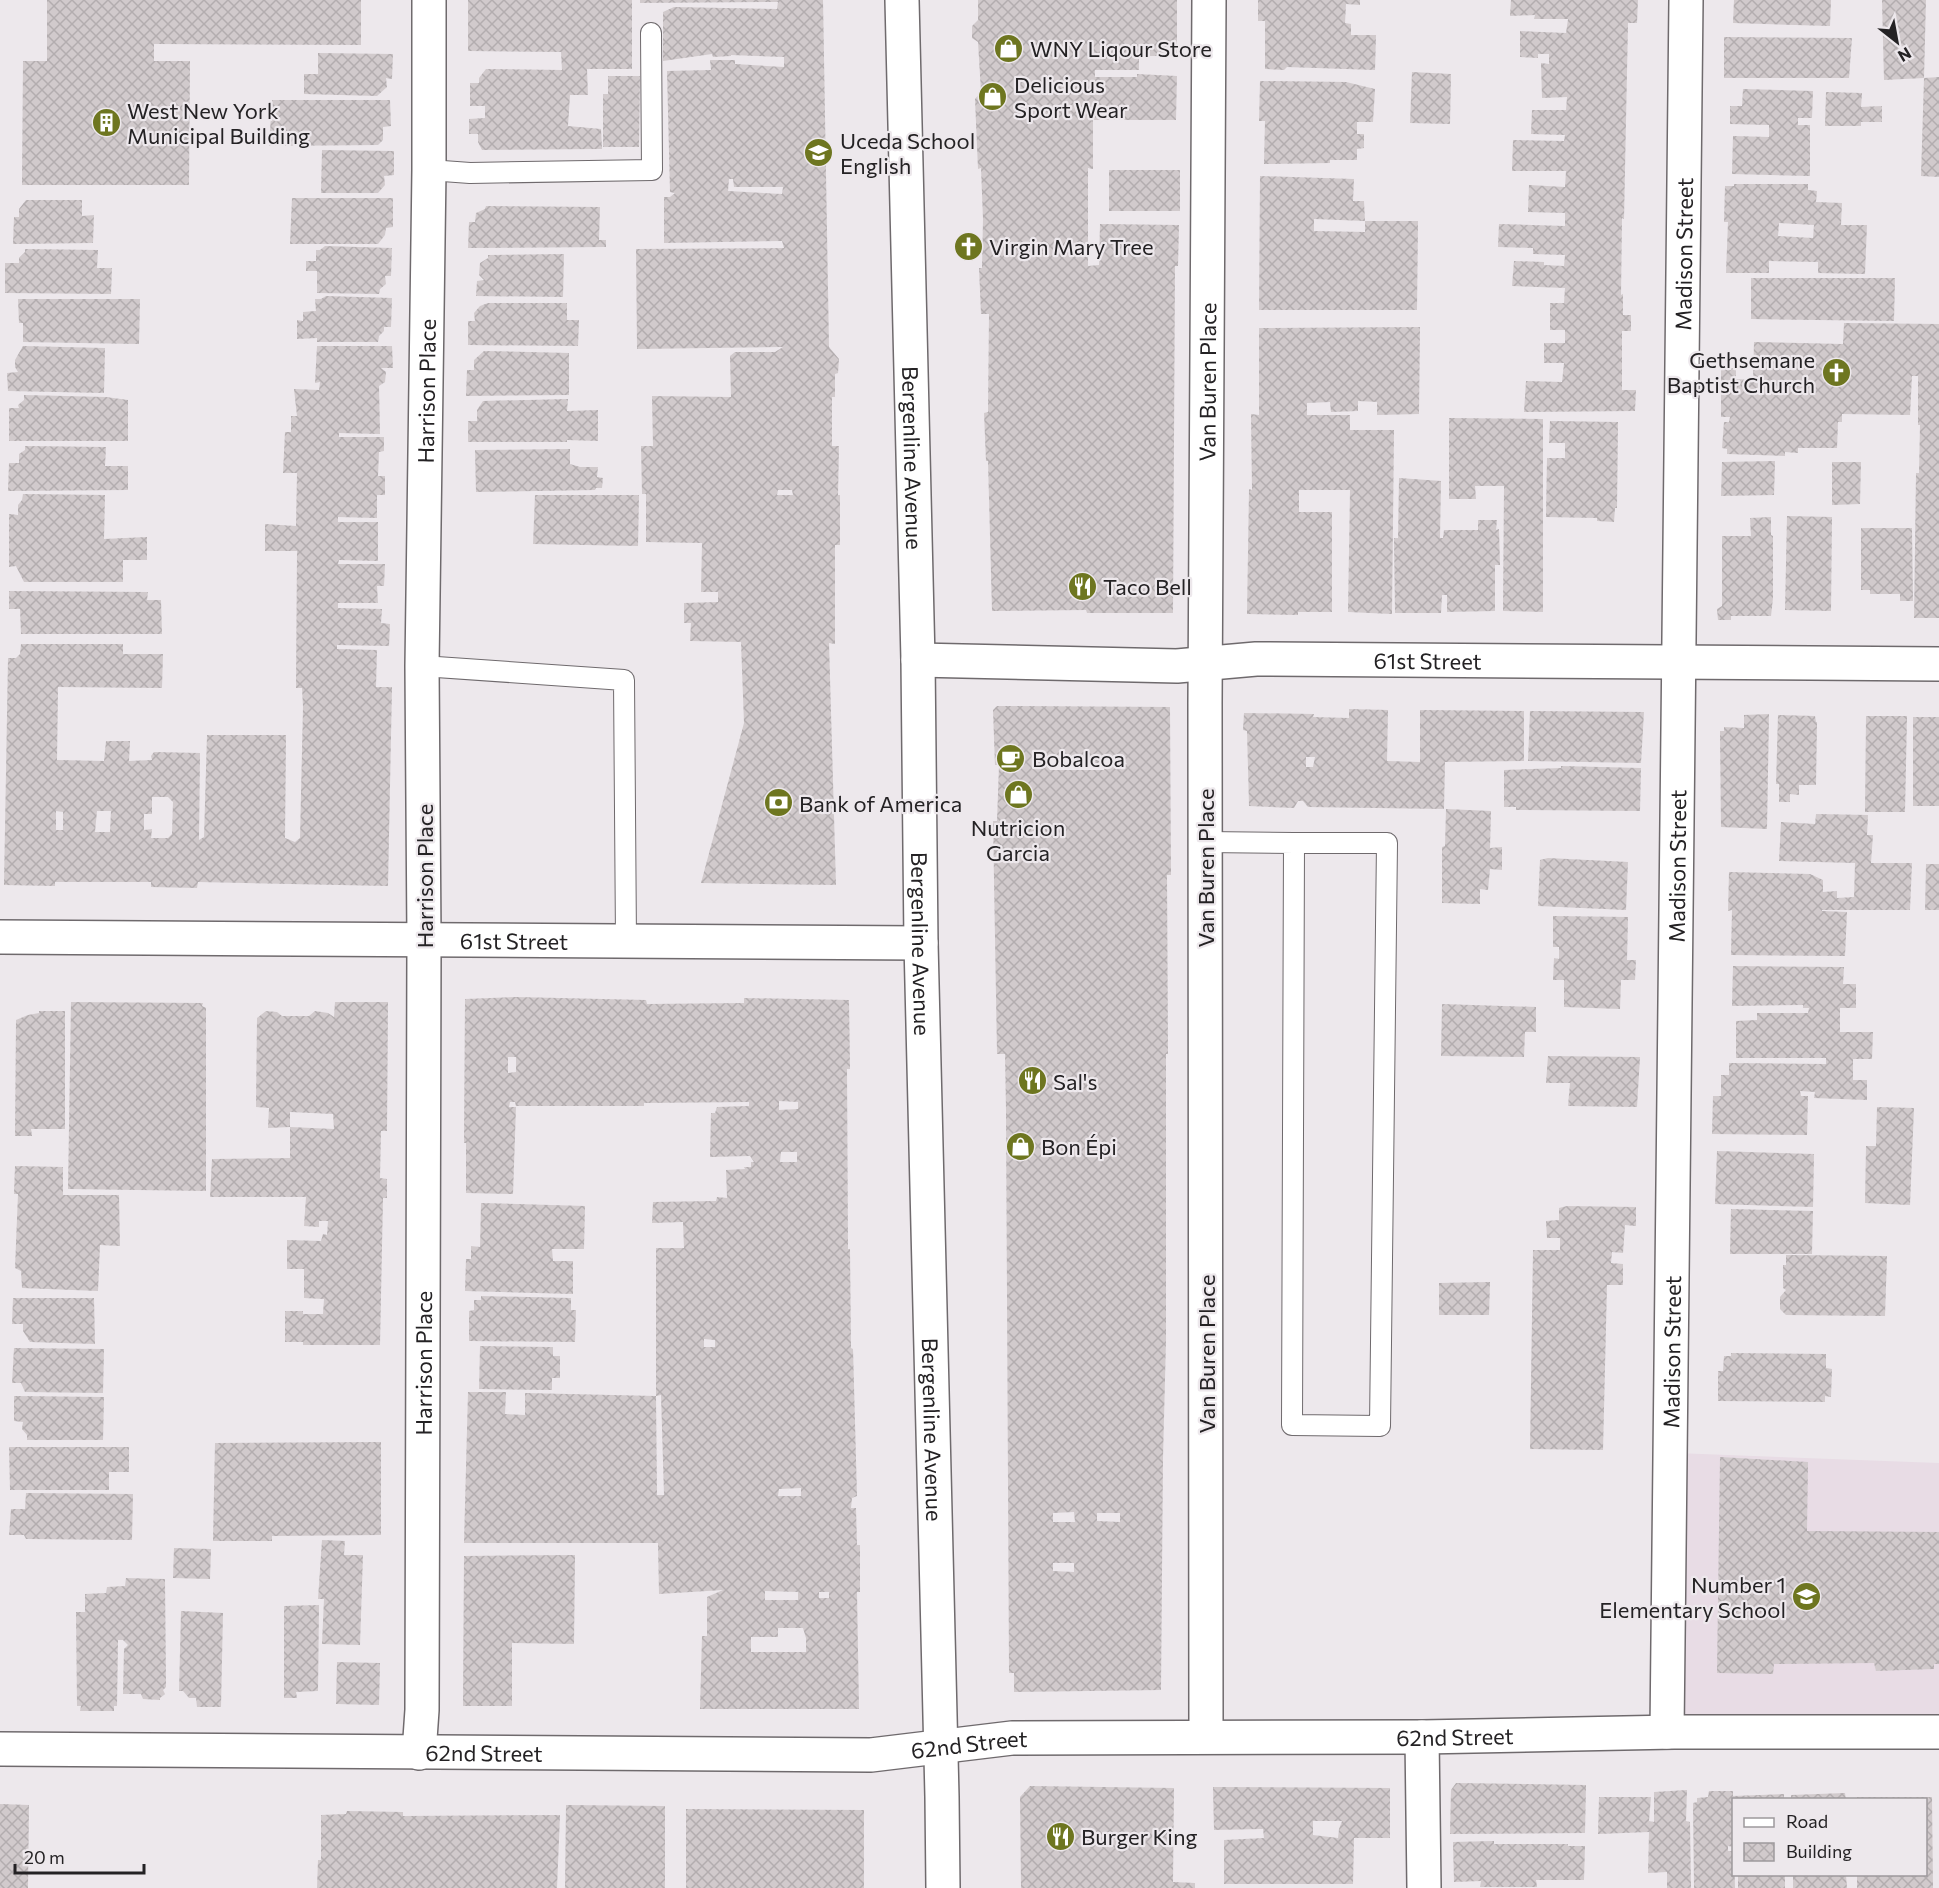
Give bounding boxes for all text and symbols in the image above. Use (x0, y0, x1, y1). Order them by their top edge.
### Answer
north arrow (1867, 12, 1927, 72)
shop icon: WNY Liqour Store (993, 32, 1025, 64)
place label: WNY Liqour Store (1030, 35, 1212, 62)
text: N (1895, 44, 1915, 67)
place label: Delicious Sport Wear (1014, 71, 1128, 123)
shop icon: Delicious Sport Wear (977, 81, 1009, 113)
place label: West New York Municipal Building (127, 97, 310, 149)
building icon: West New York Municipal Building (90, 107, 122, 139)
place label: Uceda School English (840, 127, 975, 179)
school or university icon: Uceda School English (803, 137, 835, 169)
street label: Madison Street (1669, 177, 1698, 331)
church icon: Virgin Mary Tree (952, 230, 984, 262)
place label: Virgin Mary Tree (989, 233, 1154, 260)
street label: Van Buren Place (1193, 302, 1221, 462)
street label: Harrison Place (411, 319, 440, 464)
place label: Gethsemane Baptist Church (1667, 346, 1815, 398)
church icon: Gethsemane Baptist Church (1820, 356, 1852, 388)
street label: Bergenline Avenue (897, 366, 929, 550)
restaurant icon: Taco Bell (1066, 570, 1098, 602)
place label: Taco Bell (1103, 573, 1192, 600)
street label: 61st Street (1373, 646, 1482, 674)
cafe icon: Bobalcoa (995, 742, 1027, 774)
place label: Bobalcoa (1032, 745, 1125, 772)
shop icon: Nutricion Garcia (1002, 779, 1034, 811)
bank icon: Bank of America (762, 787, 794, 819)
street label: Van Buren Place (1192, 789, 1219, 947)
street label: Madison Street (1662, 789, 1691, 943)
place label: Bank of America (799, 790, 962, 817)
street label: Harrison Place (411, 804, 438, 948)
place label: Nutricion Garcia (971, 814, 1065, 866)
street label: Bergenline Avenue (907, 852, 937, 1036)
street label: 61st Street (460, 926, 568, 954)
restaurant icon: Sal's (1016, 1065, 1048, 1097)
place label: Sal's (1053, 1068, 1097, 1095)
shop icon: Bon Épi (1004, 1130, 1036, 1162)
place label: Bon Épi (1041, 1133, 1117, 1160)
street label: Van Buren Place (1193, 1275, 1220, 1433)
street label: Madison Street (1657, 1275, 1686, 1429)
street label: Harrison Place (409, 1291, 437, 1435)
street label: Bergenline Avenue (917, 1338, 949, 1522)
place label: Number 1 Elementary School (1599, 1571, 1786, 1623)
school or university icon: Number 1 Elementary School (1791, 1581, 1823, 1613)
street label: 62nd Street (1396, 1722, 1514, 1751)
street label: 62nd Street (909, 1724, 1028, 1764)
street label: 62nd Street (425, 1738, 543, 1766)
legend (1732, 1798, 1927, 1876)
text: Road (1786, 1810, 1828, 1832)
restaurant icon: Burger King (1044, 1820, 1076, 1852)
place label: Burger King (1081, 1823, 1198, 1850)
scale bar (15, 1837, 144, 1875)
text: Building (1786, 1840, 1852, 1862)
text: 20 m (24, 1846, 65, 1868)

